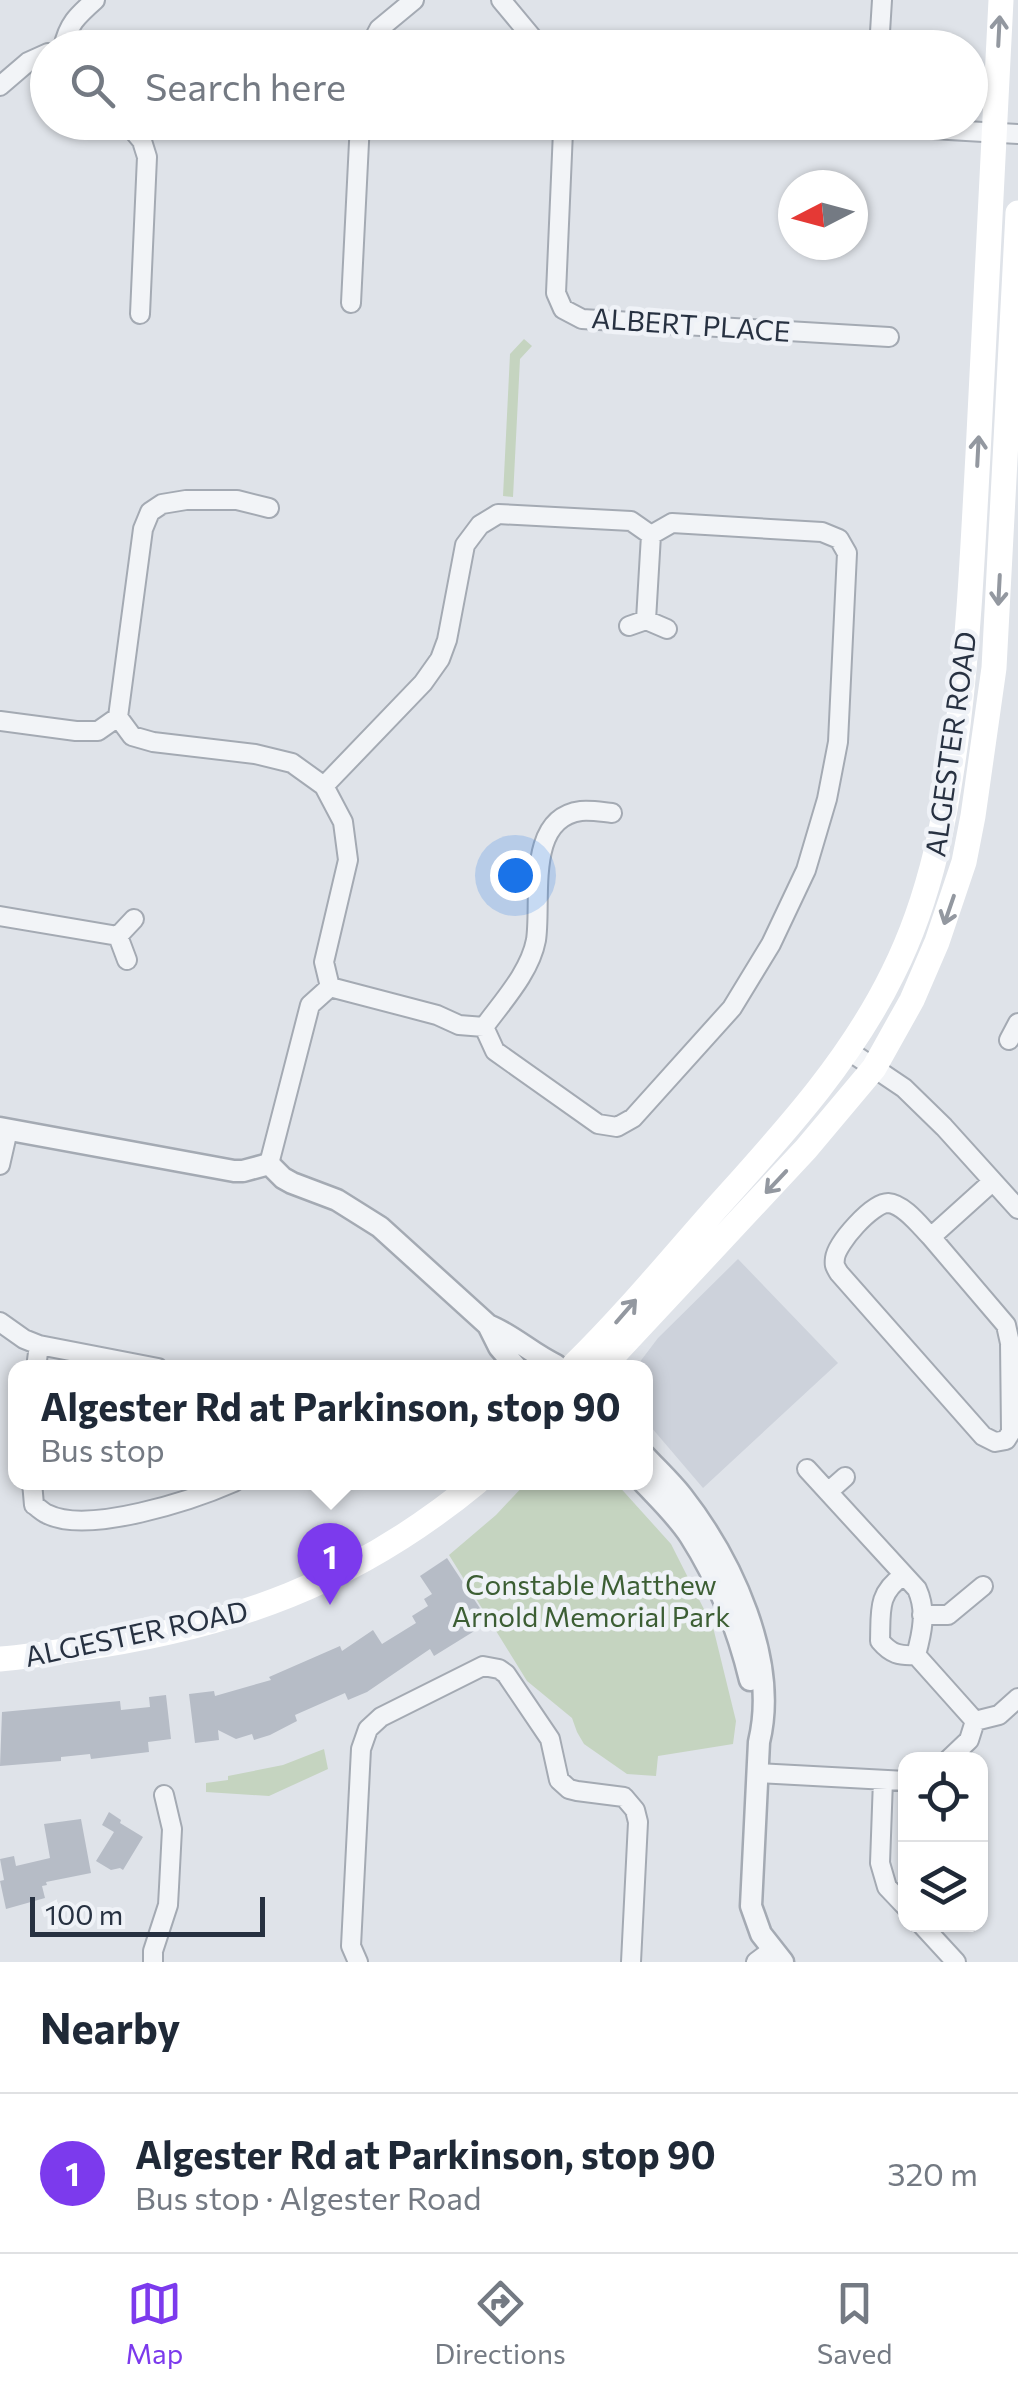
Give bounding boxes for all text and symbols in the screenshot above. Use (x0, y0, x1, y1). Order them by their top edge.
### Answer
one-way arrow (990, 16, 1009, 48)
search box (30, 30, 988, 140)
icon: search (65, 58, 120, 113)
text: Search here (145, 62, 346, 109)
north arrow (778, 170, 868, 260)
street label: ALBERT PLACE (590, 300, 792, 348)
one-way arrow (969, 435, 988, 467)
one-way arrow (989, 574, 1008, 606)
street label: ALGESTER ROAD (917, 629, 983, 859)
your location (490, 850, 541, 901)
one-way arrow (938, 894, 956, 926)
one-way arrow (764, 1169, 788, 1193)
one-way arrow (615, 1299, 638, 1324)
popup (8, 1360, 653, 1490)
text: Algester Rd at Parkinson, stop 90 (40, 1382, 621, 1429)
text: Bus stop (40, 1429, 165, 1469)
pin: 1 (298, 1522, 362, 1605)
park label: Constable Matthew Arnold Memorial Park (452, 1567, 730, 1633)
street label: ALGESTER ROAD (21, 1593, 251, 1673)
map controls (898, 1752, 988, 1932)
button: locate (898, 1752, 988, 1842)
button: layers (898, 1842, 988, 1932)
scale bar (30, 1892, 265, 1936)
text: 100 m (45, 1897, 123, 1931)
text: Nearby (40, 2001, 180, 2053)
text: Algester Rd at Parkinson, stop 90 (135, 2130, 716, 2177)
text: 1 (65, 2153, 80, 2193)
text: 320 m (887, 2153, 978, 2193)
text: Bus stop · Algester Road (135, 2177, 481, 2217)
tab: Map (126, 2276, 183, 2370)
tab: Directions (434, 2276, 566, 2370)
tab: Saved (817, 2276, 892, 2370)

